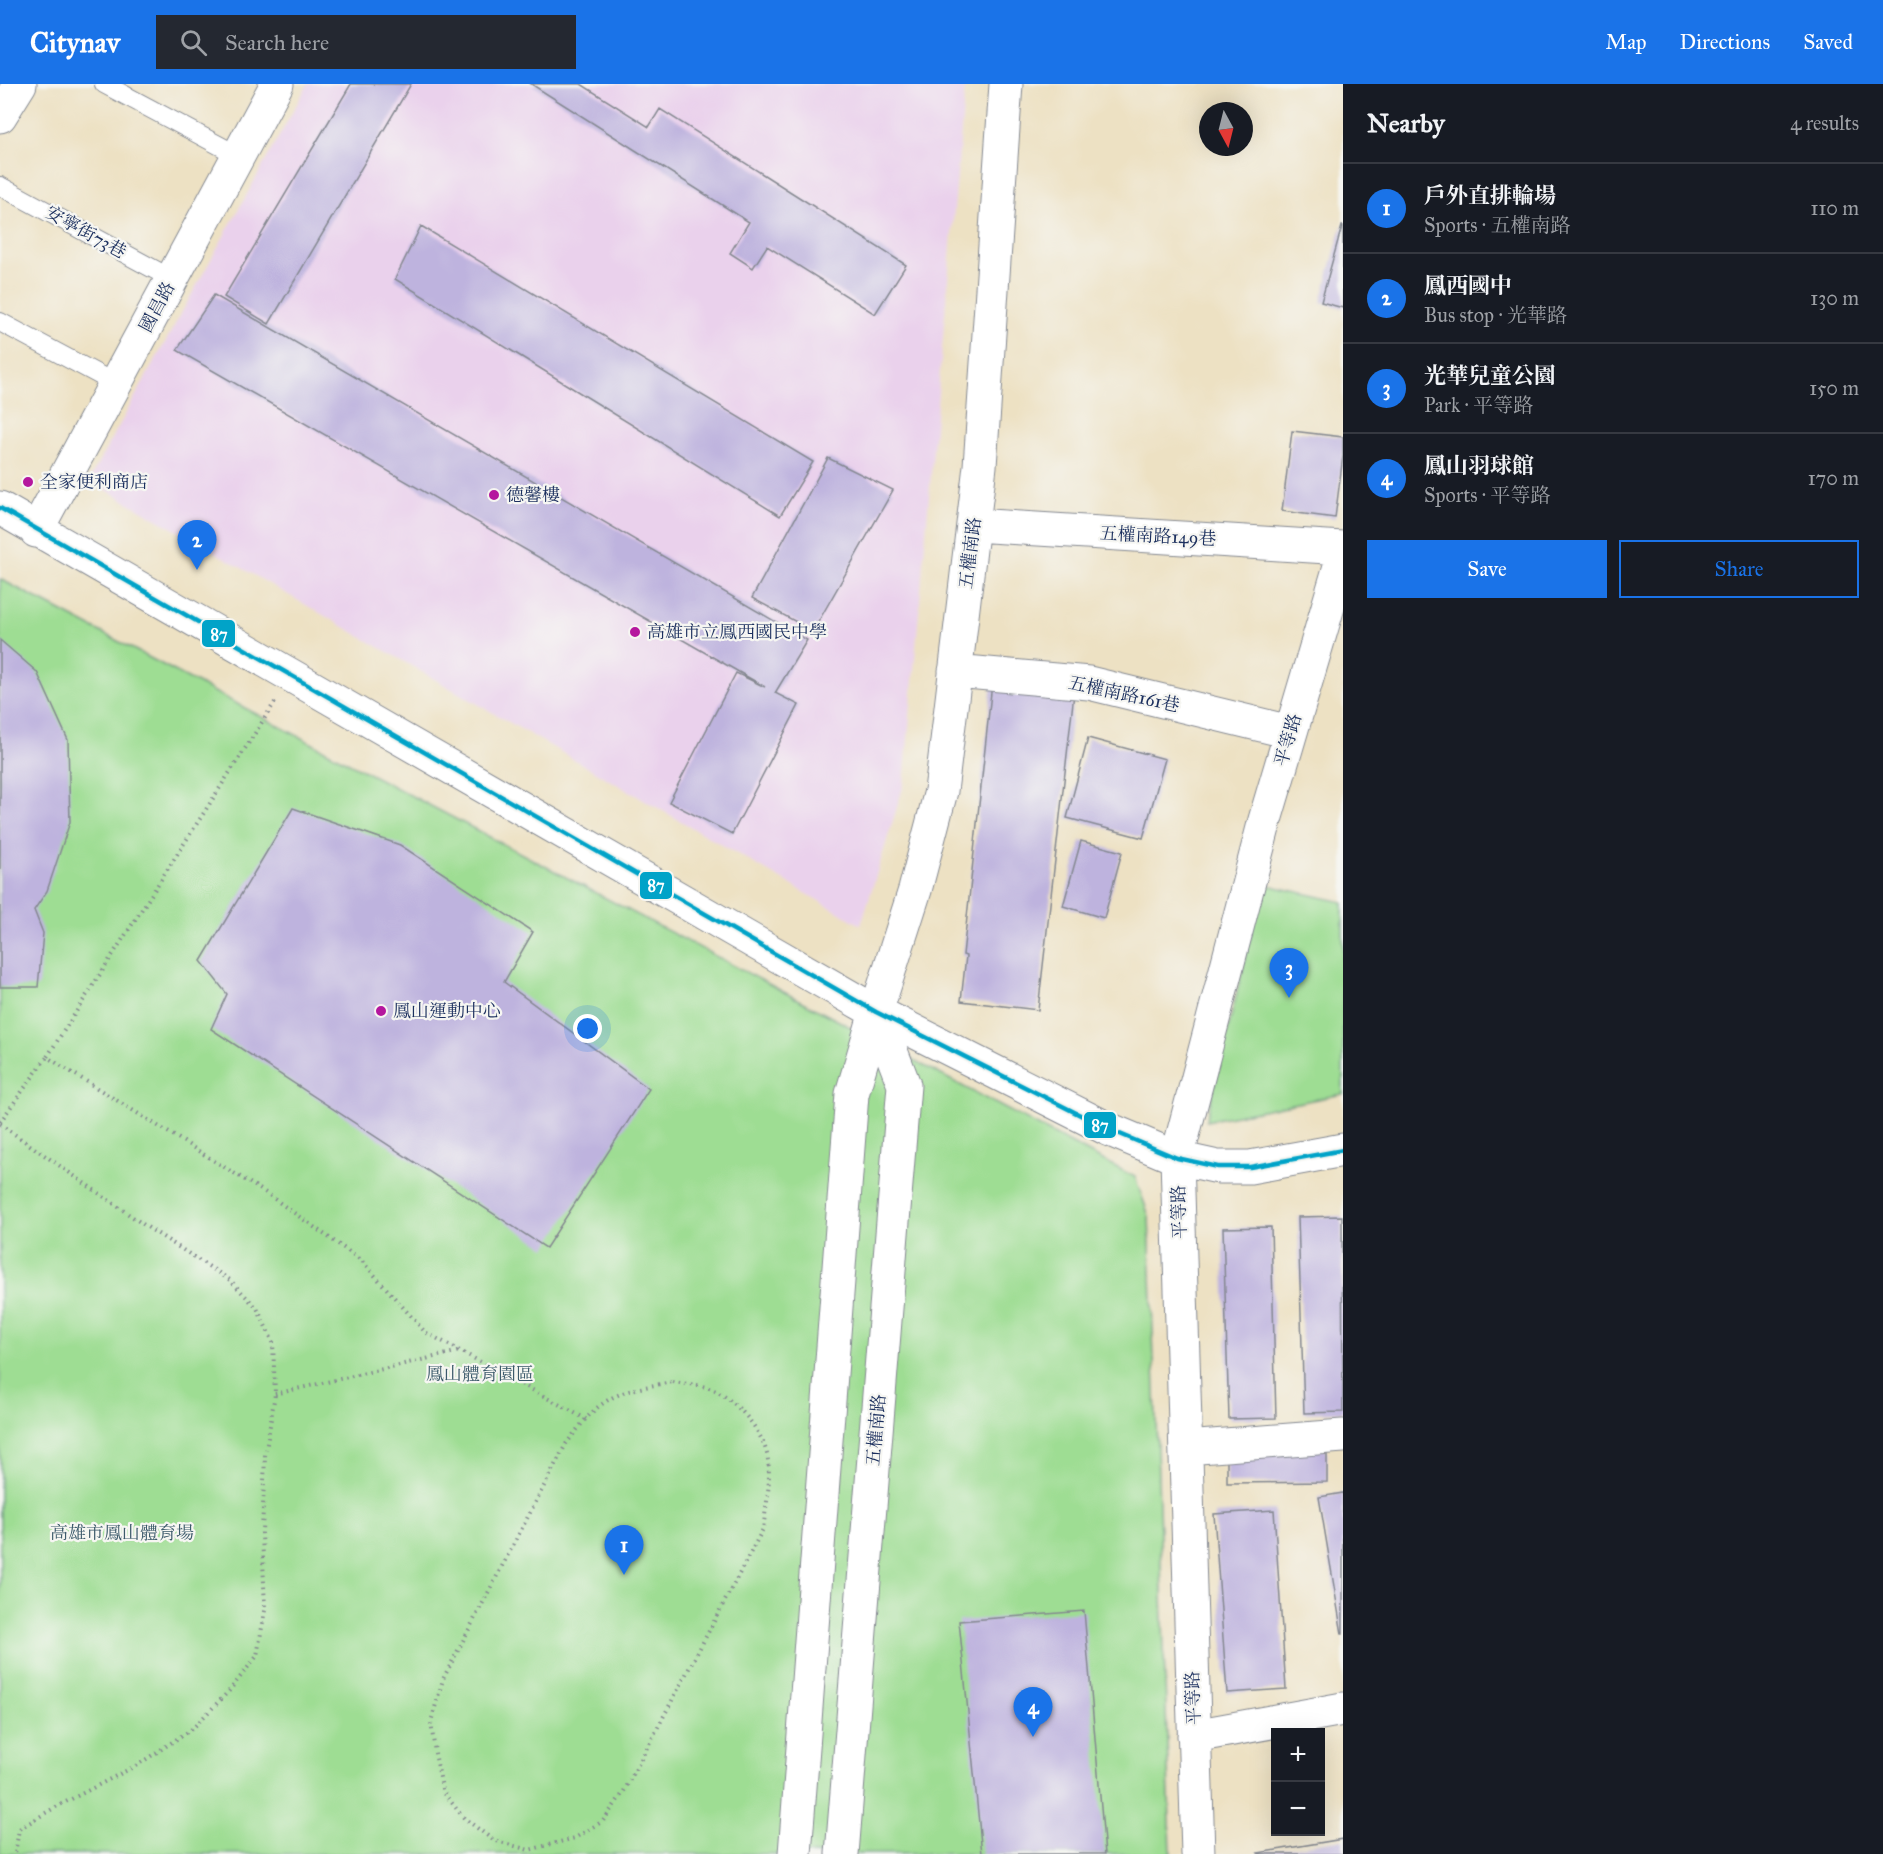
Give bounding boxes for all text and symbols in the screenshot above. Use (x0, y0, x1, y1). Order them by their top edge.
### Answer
search box (156, 15, 576, 69)
text: Citynav (30, 25, 120, 60)
icon: search (177, 26, 210, 59)
text: Search here (225, 29, 329, 56)
text: Map (1606, 29, 1647, 55)
text: Directions (1680, 29, 1770, 55)
text: Saved (1803, 29, 1853, 55)
north arrow (1199, 102, 1253, 156)
text: Nearby (1367, 107, 1445, 139)
text: 4 results (1790, 111, 1859, 135)
text: 戶外直排輪場 (1424, 182, 1556, 209)
text: 1 (1383, 196, 1390, 220)
text: 110 m (1811, 196, 1859, 220)
street label: 安寧街73巷 (42, 201, 130, 263)
text: Sports · 五權南路 (1424, 213, 1571, 237)
text: 鳳西國中 (1424, 272, 1512, 299)
street label: 國昌路 (135, 278, 179, 336)
text: 2 (1382, 286, 1391, 310)
text: 130 m (1810, 286, 1859, 310)
text: Bus stop · 光華路 (1424, 303, 1567, 327)
text: 光華兒童公園 (1424, 362, 1556, 389)
text: 3 (1383, 376, 1391, 400)
text: 150 m (1809, 376, 1859, 400)
text: Park · 平等路 (1424, 393, 1533, 417)
text: 鳳山羽球館 (1424, 452, 1534, 479)
text: 4 (1381, 466, 1392, 490)
text: 170 m (1808, 466, 1859, 490)
place label: 全家便利商店 (40, 471, 148, 493)
marker: 全家便利商店 (21, 475, 35, 489)
text: Sports · 平等路 (1424, 483, 1551, 507)
place label: 德馨樓 (506, 484, 560, 506)
marker: 德馨樓 (487, 488, 501, 502)
street label: 五權南路 (955, 516, 985, 590)
pin: 2 (178, 520, 216, 570)
street label: 五權南路149巷 (1099, 522, 1217, 550)
button: Save (1367, 540, 1607, 598)
button: Share (1619, 540, 1859, 598)
line badge: 87 (201, 619, 236, 648)
place label: 高雄市立鳳西國民中學 (647, 621, 827, 643)
text: 87 (210, 625, 228, 644)
marker: 高雄市立鳳西國民中學 (628, 625, 642, 639)
street label: 五權南路161巷 (1066, 671, 1182, 717)
street label: 平等路 (1270, 711, 1306, 769)
line badge: 87 (639, 871, 673, 900)
text: 87 (647, 876, 665, 895)
pin: 3 (1270, 948, 1308, 998)
place label: 鳳山運動中心 (393, 1000, 501, 1022)
marker: 鳳山運動中心 (374, 1004, 388, 1018)
your location (573, 1014, 602, 1043)
line badge: 87 (1083, 1111, 1117, 1139)
text: 87 (1091, 1116, 1109, 1135)
street label: 平等路 (1167, 1185, 1191, 1239)
park label: 鳳山體育園區 (426, 1363, 534, 1385)
street label: 五權南路 (862, 1393, 890, 1467)
park label: 高雄市鳳山體育場 (50, 1522, 194, 1544)
pin: 1 (604, 1526, 644, 1575)
street label: 平等路 (1181, 1671, 1205, 1725)
pin: 4 (1014, 1688, 1052, 1737)
map controls (1271, 1728, 1325, 1836)
button: + (1271, 1728, 1325, 1782)
button: − (1271, 1782, 1325, 1836)

